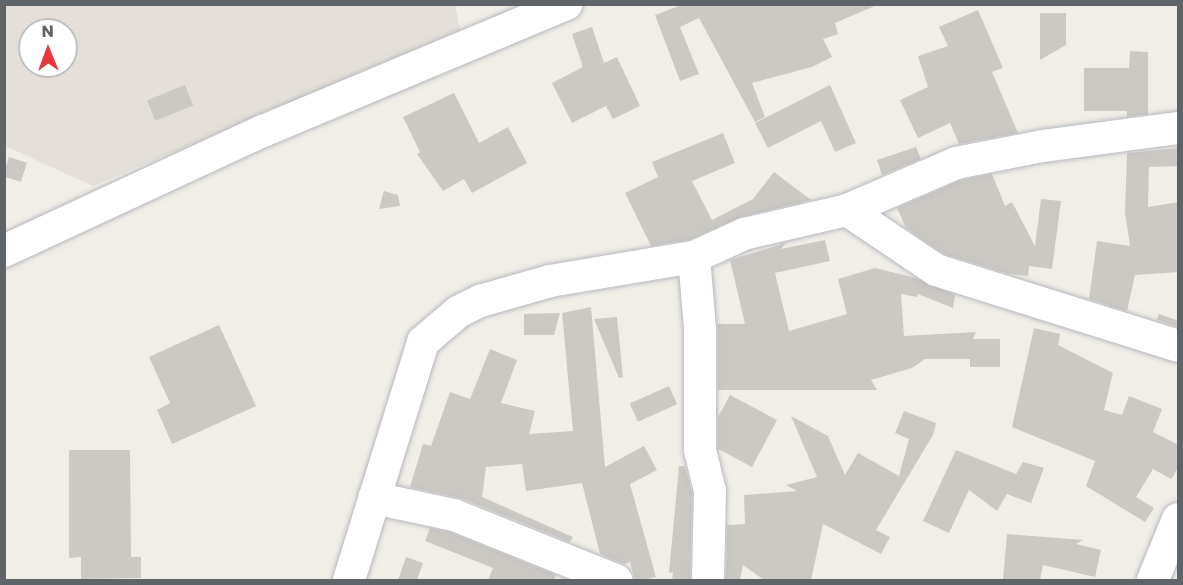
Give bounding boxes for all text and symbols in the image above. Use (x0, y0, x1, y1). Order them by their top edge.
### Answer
north arrow (18, 18, 78, 78)
text: N (41, 20, 54, 43)

